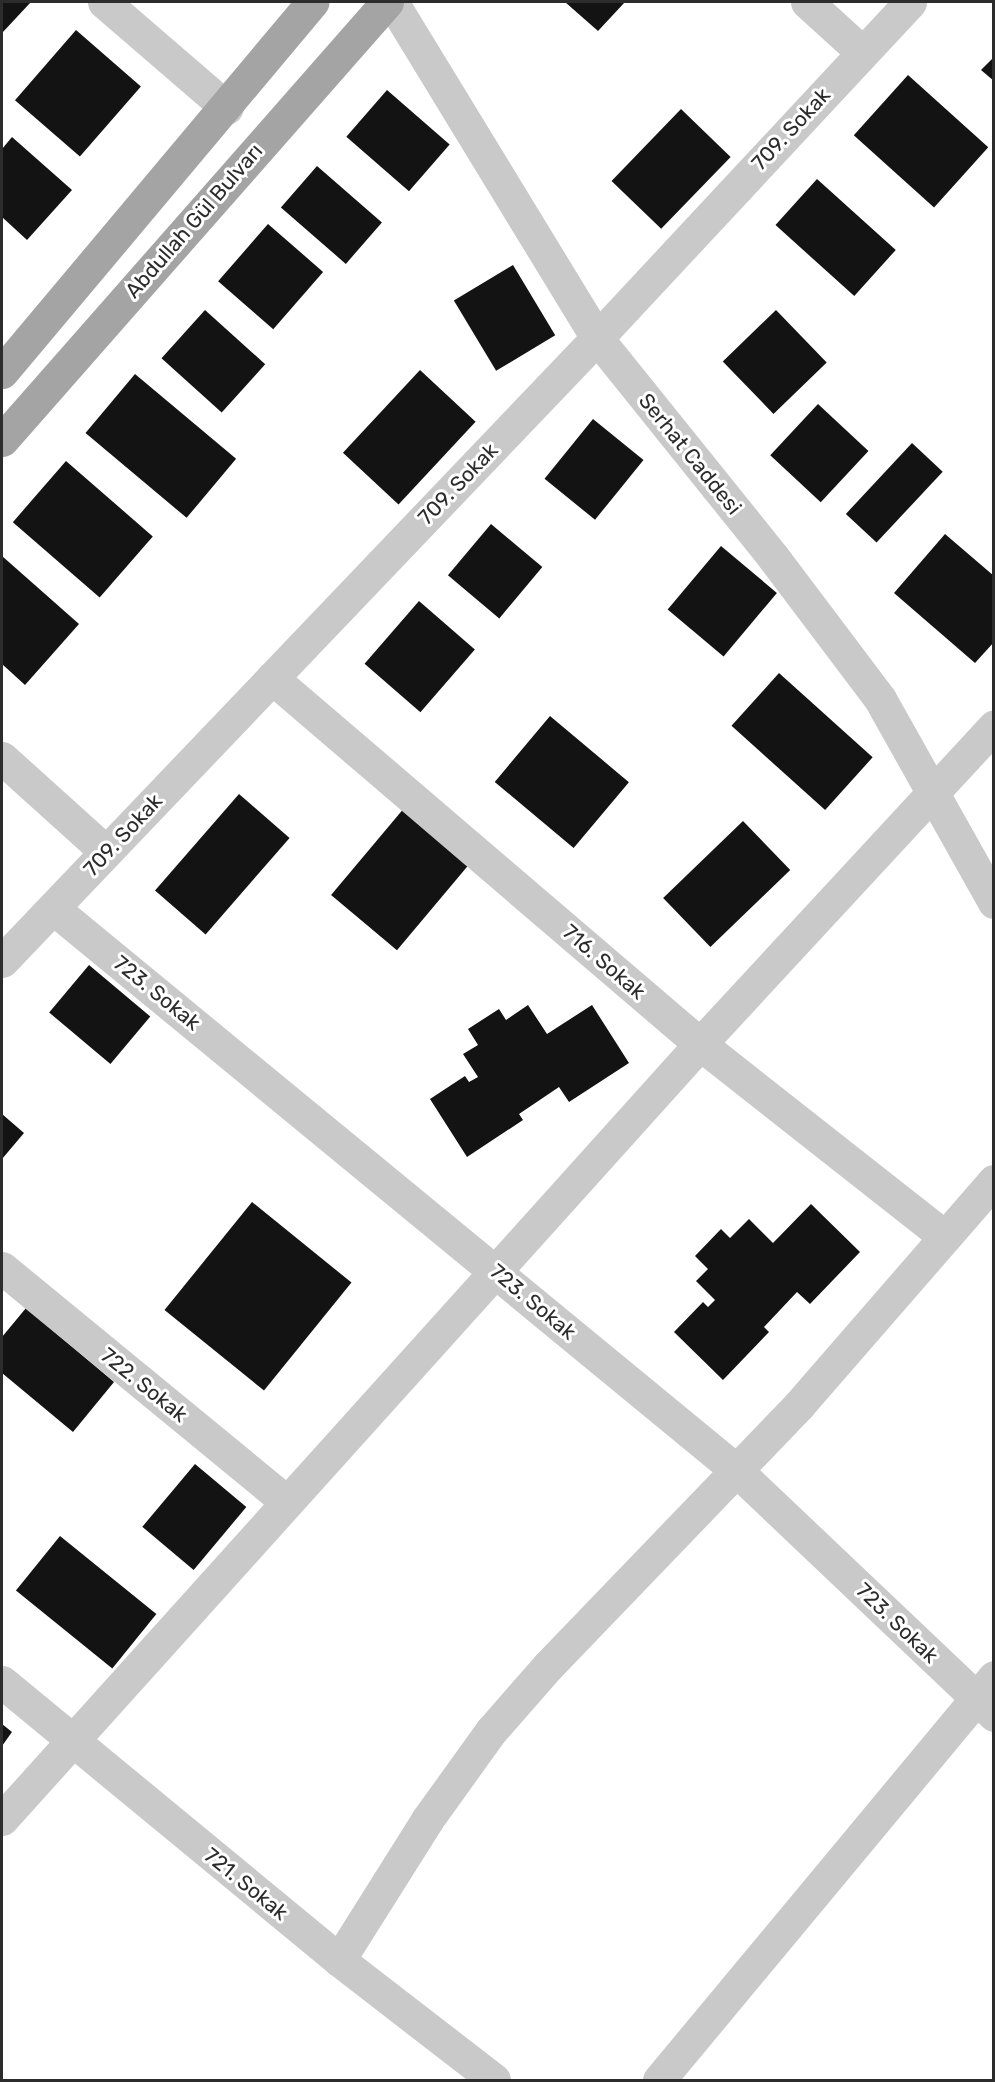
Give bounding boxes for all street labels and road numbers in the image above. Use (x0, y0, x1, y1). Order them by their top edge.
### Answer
street label: 709. Sokak (746, 82, 836, 176)
street label: Abdullah Gül Bulvarı (120, 139, 268, 303)
street label: Serhat Caddesi (633, 388, 747, 520)
street label: 709. Sokak (413, 438, 503, 530)
street label: 709. Sokak (78, 788, 168, 882)
street label: 716. Sokak (558, 919, 650, 1005)
street label: 723. Sokak (109, 950, 205, 1036)
street label: 723. Sokak (485, 1259, 581, 1345)
street label: 722. Sokak (96, 1342, 192, 1428)
street label: 723. Sokak (851, 1578, 943, 1668)
street label: 721. Sokak (199, 1843, 293, 1925)

